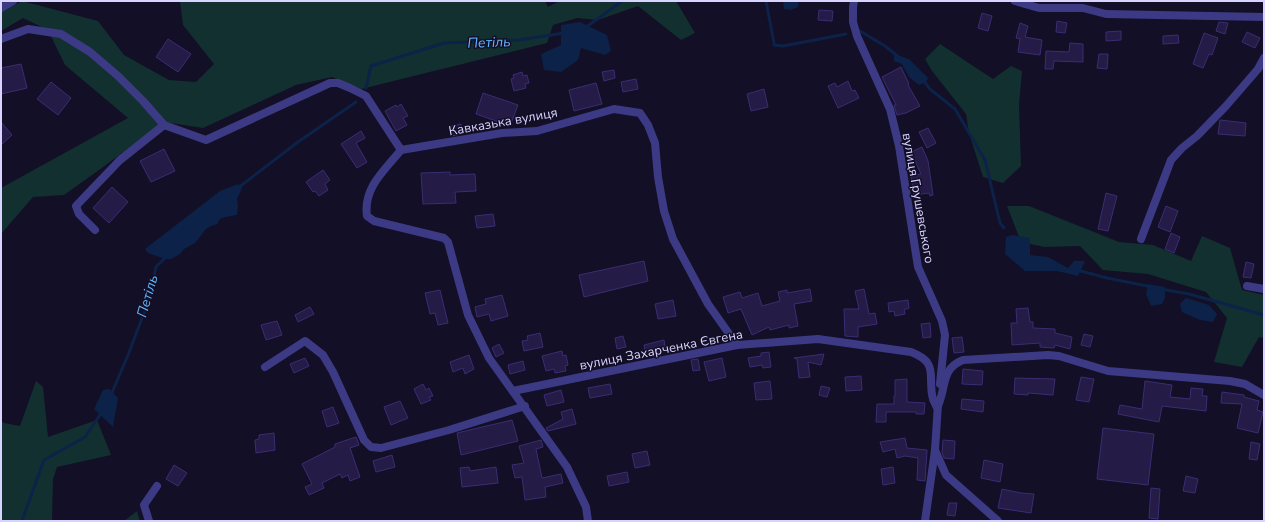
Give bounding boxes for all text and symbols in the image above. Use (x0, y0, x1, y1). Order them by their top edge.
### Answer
water label: Петіль (467, 32, 511, 53)
street label: Кавказька вулиця (447, 104, 559, 140)
street label: вулиця Грушевського (898, 132, 938, 265)
water label: Петіль (132, 273, 163, 320)
street label: вулиця Захарченка Євгена (578, 325, 744, 375)

